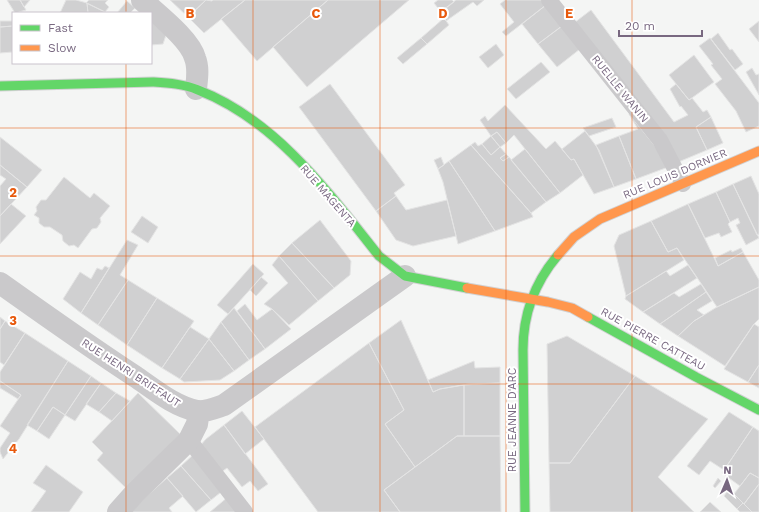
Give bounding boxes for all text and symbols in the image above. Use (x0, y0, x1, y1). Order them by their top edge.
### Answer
text: B (186, 6, 195, 21)
text: C (312, 6, 321, 21)
text: D (438, 6, 448, 21)
text: E (565, 6, 573, 21)
legend (12, 12, 152, 64)
scale bar (619, 12, 702, 38)
text: 20 m (625, 19, 655, 33)
text: Fast (48, 21, 73, 35)
text: Slow (48, 41, 76, 55)
street label: RUELLE WANIN (589, 53, 651, 125)
street label: RUE LOUIS DORNIER (621, 146, 729, 202)
street label: RUE MAGENTA (297, 162, 359, 230)
text: 2 (9, 185, 17, 200)
street label: RUE PIERRE CATTEAU (599, 305, 707, 373)
text: 3 (9, 313, 17, 328)
street label: RUE HENRI BRIFFAUT (79, 336, 183, 410)
street label: RUE JEANNE D'ARC (506, 367, 519, 472)
text: 4 (9, 441, 18, 456)
north arrow (707, 460, 747, 500)
text: N (723, 464, 732, 477)

